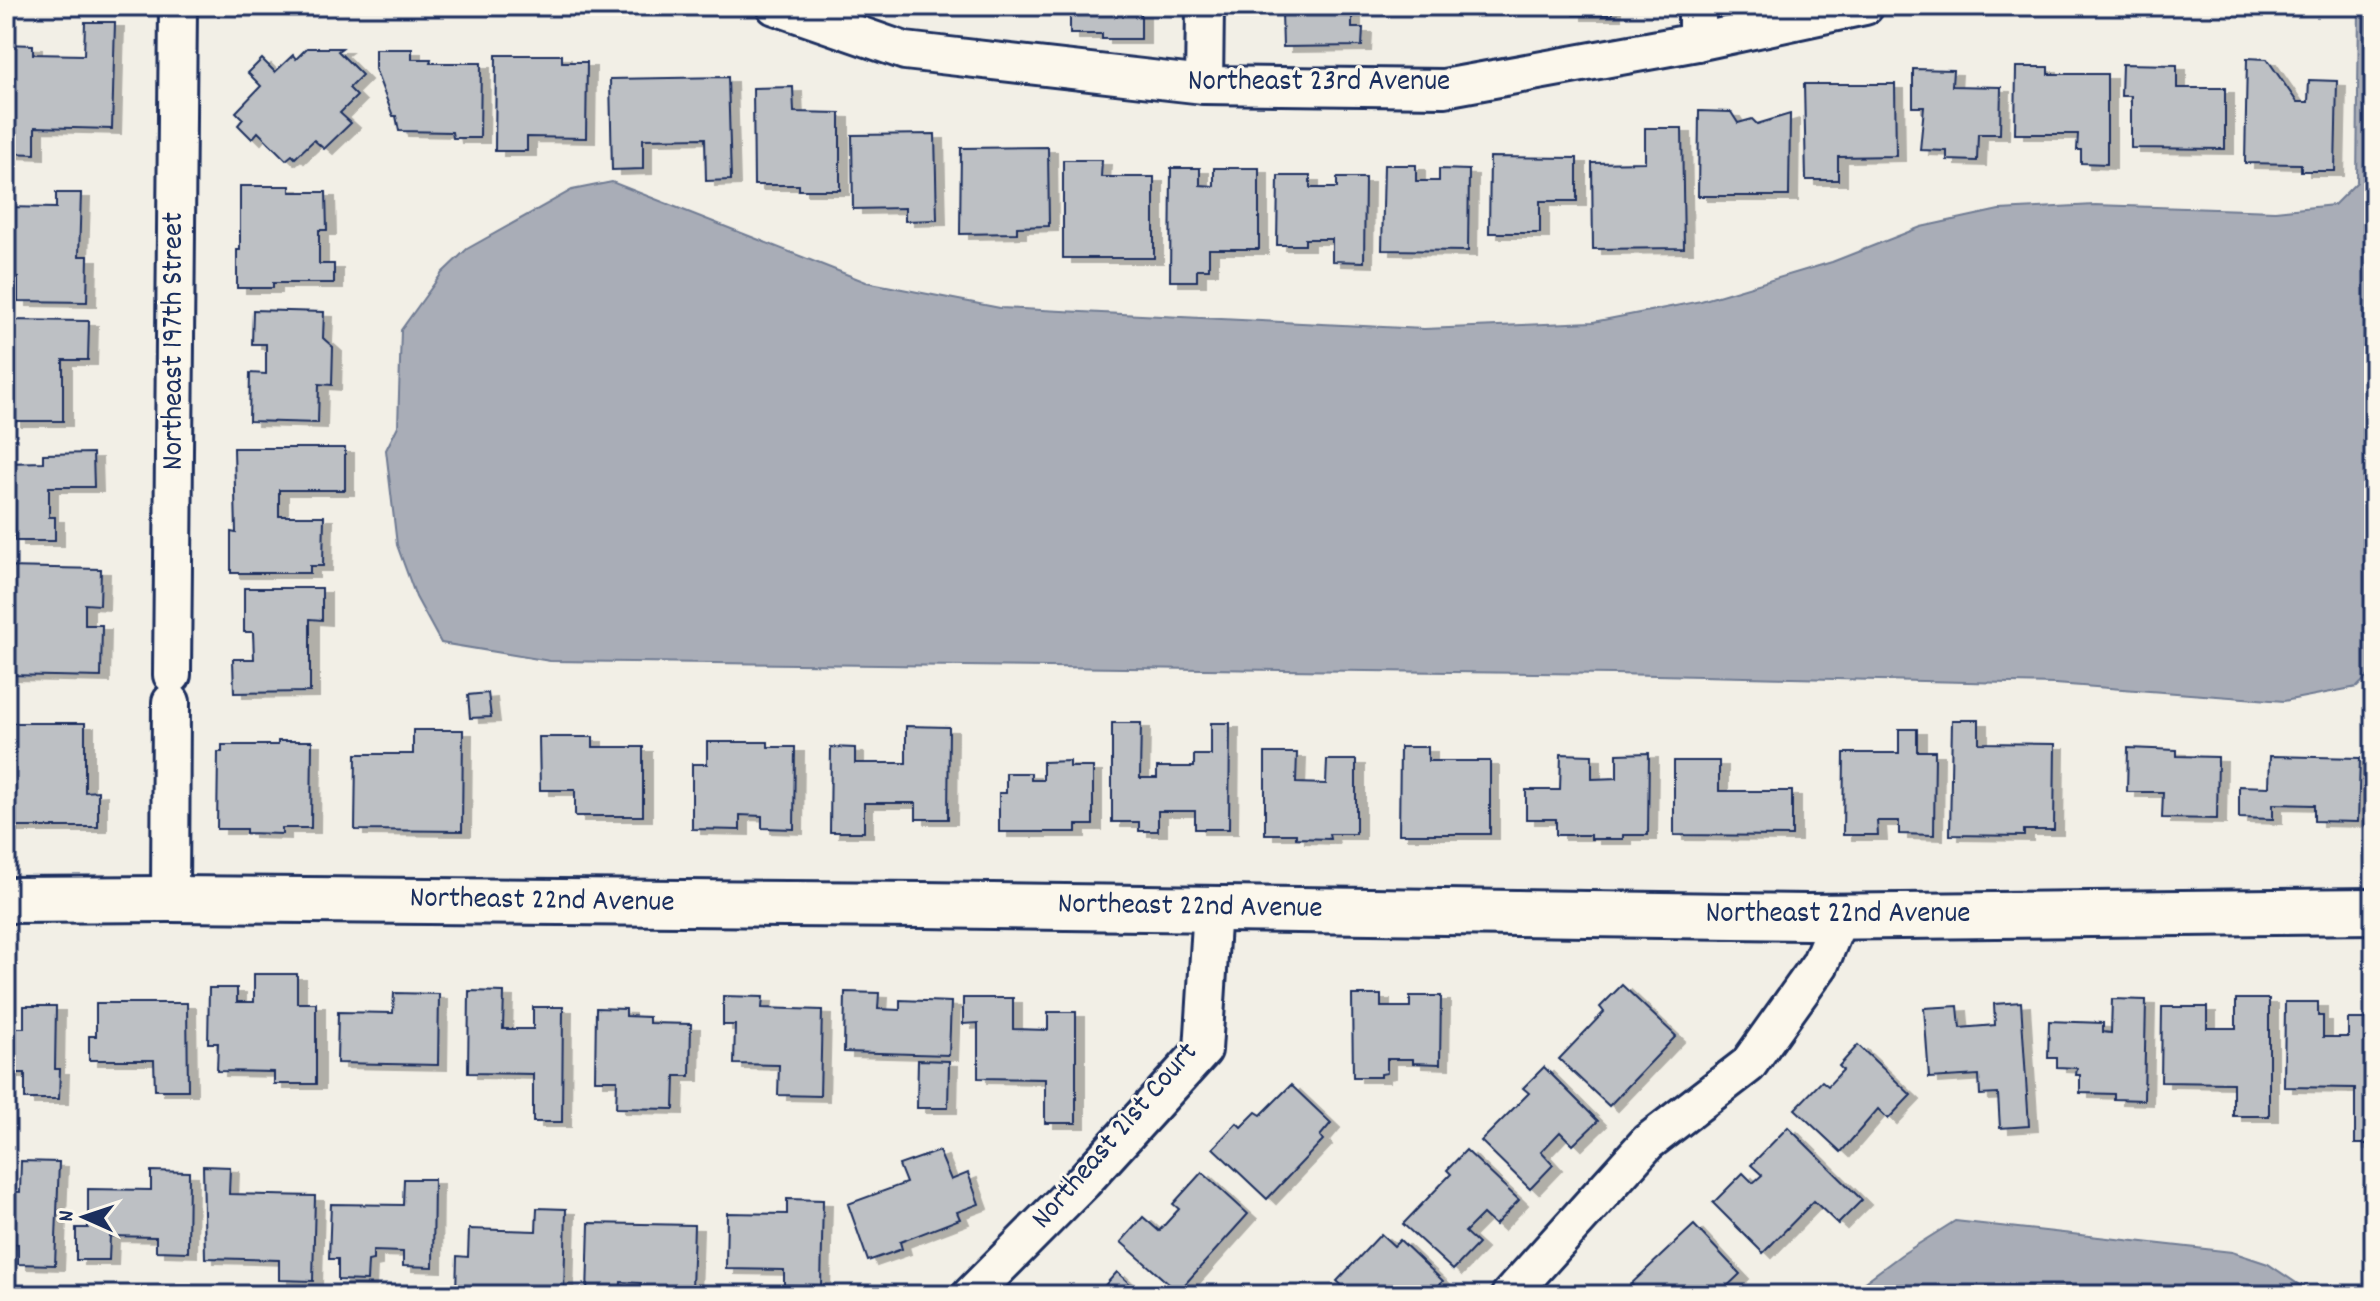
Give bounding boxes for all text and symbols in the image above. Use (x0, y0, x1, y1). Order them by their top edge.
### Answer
street label: Northeast 23rd Avenue (1188, 62, 1450, 105)
street label: Northeast 197th Street (154, 212, 197, 470)
street label: Northeast 22nd Avenue (409, 878, 675, 926)
street label: Northeast 22nd Avenue (1057, 884, 1323, 932)
street label: Northeast 22nd Avenue (1705, 894, 1971, 937)
street label: Northeast 21st Court (1023, 1034, 1209, 1240)
north arrow (44, 1177, 124, 1257)
text: N (52, 1210, 83, 1222)

